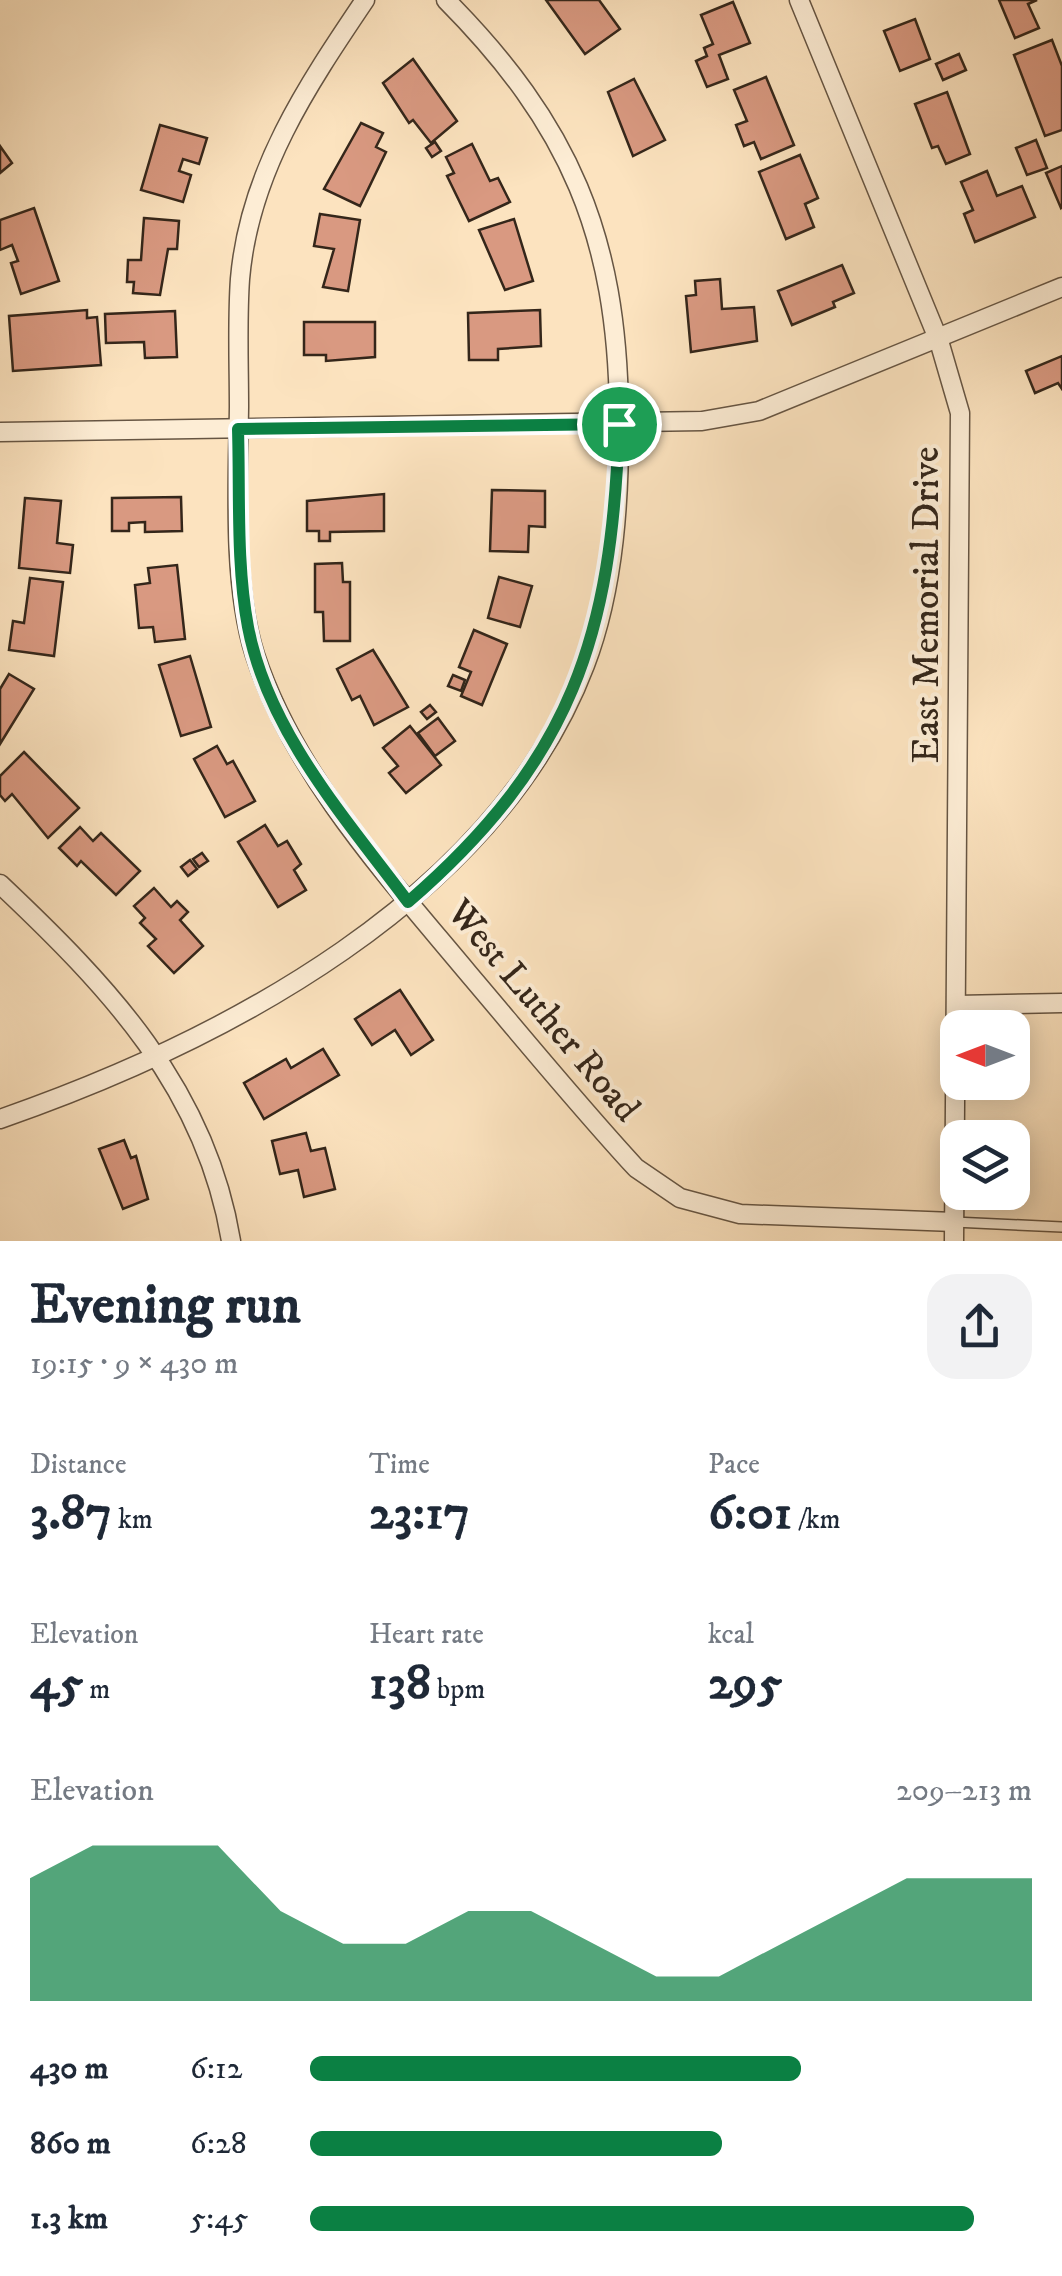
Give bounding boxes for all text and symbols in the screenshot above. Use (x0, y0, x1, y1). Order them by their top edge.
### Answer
pin (577, 382, 662, 467)
icon: arrive (592, 397, 647, 452)
street label: East Memorial Drive (903, 446, 951, 764)
street label: West Luther Road (435, 889, 650, 1132)
north arrow (940, 1010, 1030, 1100)
map controls (940, 1010, 1030, 1210)
button: layers (940, 1120, 1030, 1210)
text: Evening run (30, 1272, 301, 1341)
button: share (927, 1274, 1032, 1379)
text: 19:15 · 9 × 430 m (30, 1344, 238, 1384)
text: Distance (30, 1447, 126, 1482)
text: Time (369, 1447, 430, 1482)
text: Pace (708, 1447, 760, 1482)
text: 3.87 (30, 1482, 112, 1545)
text: 23:17 (369, 1482, 470, 1545)
text: 6:01 (708, 1482, 792, 1545)
text: km (112, 1502, 153, 1537)
text: /km (792, 1502, 841, 1537)
text: Elevation (30, 1617, 138, 1652)
text: Heart rate (369, 1617, 484, 1652)
text: kcal (708, 1617, 754, 1652)
text: 45 (30, 1652, 83, 1715)
text: 138 (369, 1652, 431, 1715)
text: 295 (708, 1652, 782, 1715)
text: m (83, 1672, 110, 1707)
text: bpm (431, 1672, 485, 1707)
text: Elevation (30, 1771, 154, 1811)
text: 209–213 m (896, 1771, 1032, 1811)
text: 430 m (30, 2049, 108, 2089)
text: 6:12 (190, 2049, 242, 2089)
text: 860 m (30, 2124, 111, 2164)
text: 6:28 (190, 2124, 247, 2164)
text: 1.3 km (30, 2199, 108, 2239)
text: 5:45 (190, 2199, 248, 2239)

